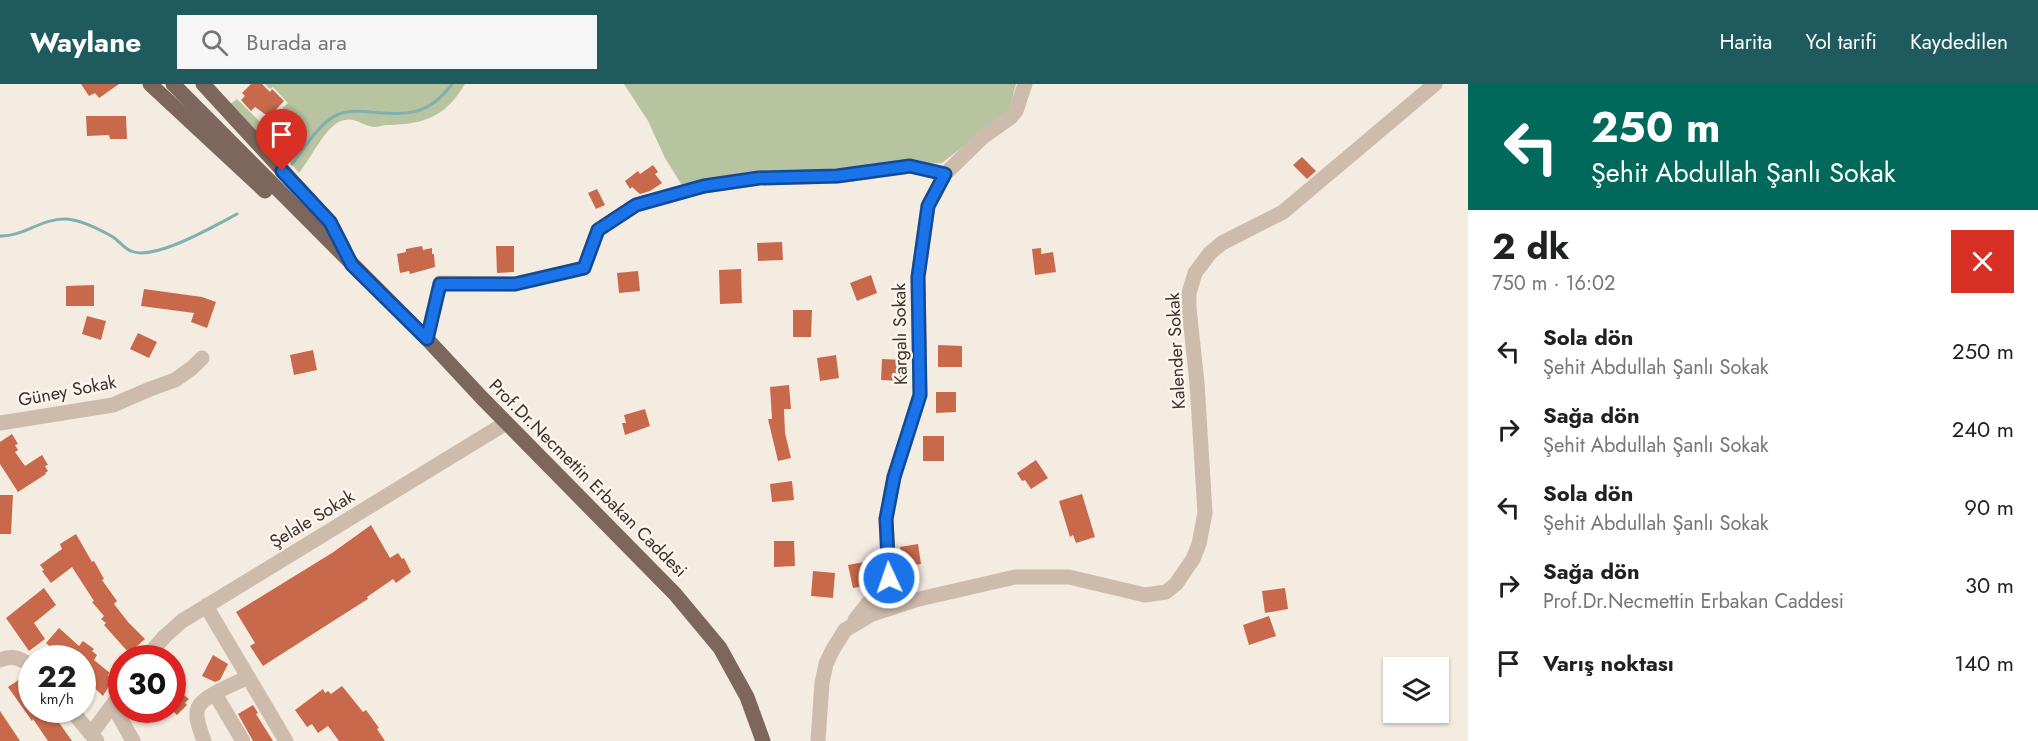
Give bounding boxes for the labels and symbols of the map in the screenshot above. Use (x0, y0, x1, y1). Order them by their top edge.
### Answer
pin (256, 109, 307, 171)
street label: Kargalı Sokak (886, 283, 914, 385)
street label: Kalender Sokak (1160, 292, 1192, 410)
street label: Güney Sokak (16, 369, 118, 413)
street label: Prof.Dr.Necmettin Erbakan Caddesi (483, 373, 693, 583)
street label: Şelale Sokak (265, 483, 359, 555)
position arrow (857, 546, 921, 610)
speed limit sign: 30 (108, 645, 186, 723)

